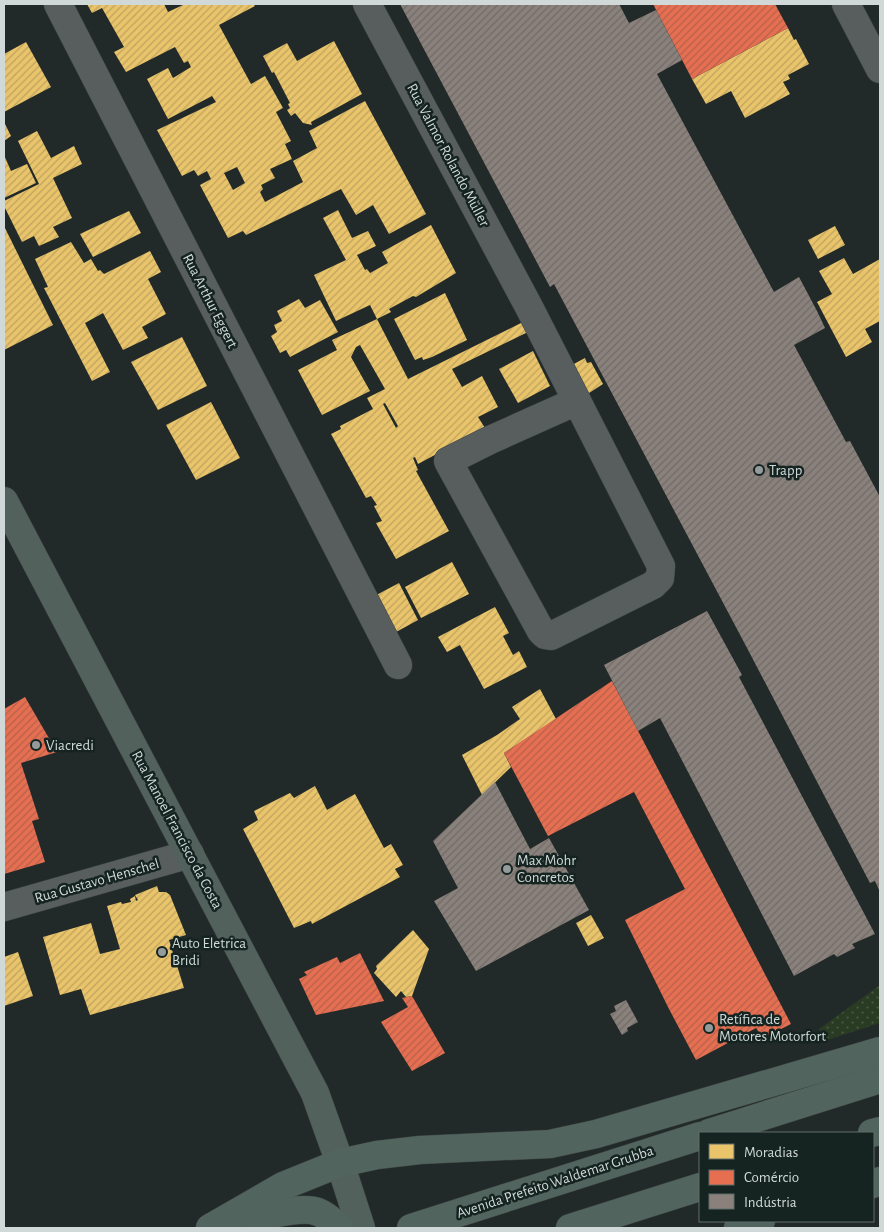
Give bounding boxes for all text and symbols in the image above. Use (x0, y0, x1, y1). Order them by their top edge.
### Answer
street label: Rua Valmor Rolando Müller (404, 81, 492, 229)
street label: Rua Arthur Eggert (180, 251, 240, 351)
place label: Trapp (769, 463, 802, 478)
marker: Trapp (753, 464, 765, 476)
place label: Viacredi (46, 738, 94, 753)
marker: Viacredi (30, 739, 42, 751)
street label: Rua Manoel Francisco da Costa (129, 748, 225, 912)
place label: Max Mohr Concretos (517, 853, 576, 885)
street label: Rua Gustavo Henschel (33, 856, 161, 906)
marker: Max Mohr Concretos (501, 863, 513, 875)
place label: Auto Eletrica Bridi (172, 936, 246, 968)
marker: Auto Eletrica Bridi (156, 946, 168, 958)
place label: Retífica de Motores Motorfort (719, 1012, 826, 1044)
marker: Retífica de Motores Motorfort (703, 1022, 715, 1034)
legend (699, 1132, 874, 1222)
street label: Avenida Prefeito Waldemar Grubba (455, 1143, 655, 1221)
text: Moradias (744, 1145, 798, 1160)
text: Comércio (744, 1170, 799, 1185)
text: Indústria (744, 1195, 797, 1210)

